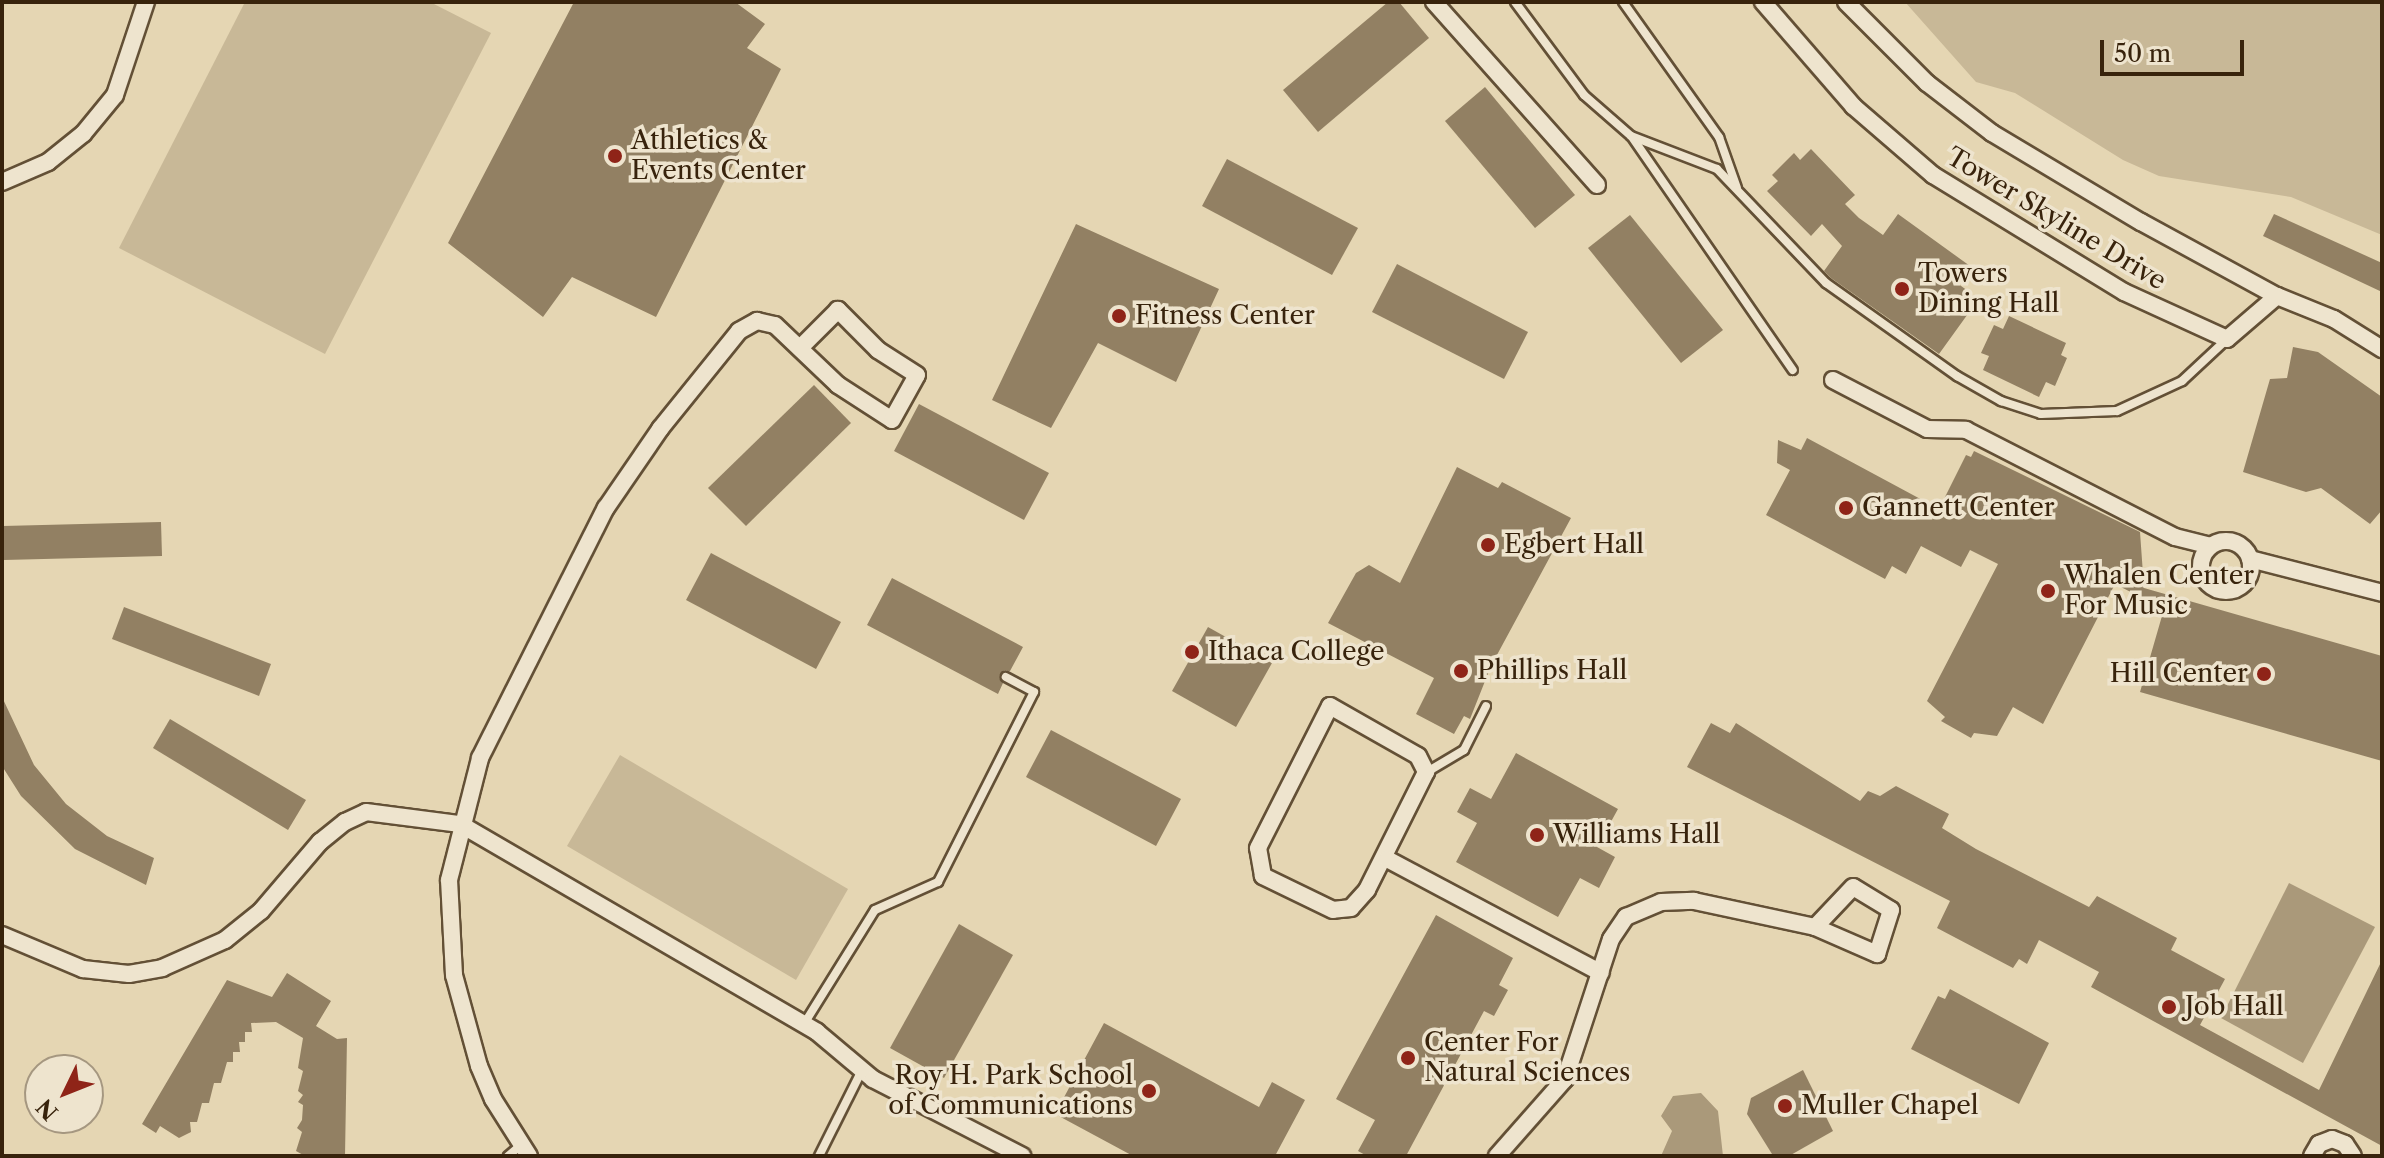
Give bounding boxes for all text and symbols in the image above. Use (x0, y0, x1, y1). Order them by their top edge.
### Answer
scale bar (2104, 24, 2248, 74)
text: 50 m (2114, 39, 2171, 68)
place label: Athletics & Events Center (631, 125, 806, 186)
street label: Tower Skyline Drive (1940, 141, 2172, 297)
marker: Athletics & Events Center (606, 147, 624, 165)
place label: Towers Dining Hall (1918, 258, 2059, 320)
marker: Towers Dining Hall (1893, 280, 1911, 298)
place label: Fitness Center (1135, 300, 1315, 332)
marker: Fitness Center (1110, 307, 1128, 325)
place label: Gannett Center (1862, 492, 2055, 524)
marker: Gannett Center (1837, 499, 1855, 517)
place label: Egbert Hall (1504, 529, 1644, 561)
marker: Egbert Hall (1479, 536, 1497, 554)
place label: Whalen Center For Music (2064, 560, 2254, 622)
marker: Whalen Center For Music (2039, 582, 2057, 600)
place label: Ithaca College (1208, 636, 1385, 668)
marker: Ithaca College (1183, 643, 1201, 661)
place label: Phillips Hall (1477, 655, 1627, 687)
place label: Hill Center (2110, 658, 2248, 690)
marker: Phillips Hall (1452, 662, 1470, 680)
marker: Hill Center (2255, 665, 2273, 683)
place label: Williams Hall (1553, 819, 1720, 851)
marker: Williams Hall (1528, 826, 1546, 844)
place label: Job Hall (2185, 991, 2284, 1023)
marker: Job Hall (2160, 998, 2178, 1016)
place label: Center For Natural Sciences (1424, 1027, 1630, 1088)
marker: Center For Natural Sciences (1399, 1049, 1417, 1067)
north arrow (24, 1054, 104, 1134)
place label: Roy H. Park School of Communications (888, 1060, 1133, 1122)
marker: Roy H. Park School of Communications (1140, 1082, 1158, 1100)
place label: Muller Chapel (1801, 1090, 1979, 1122)
text: N (31, 1093, 64, 1126)
marker: Muller Chapel (1776, 1097, 1794, 1115)

